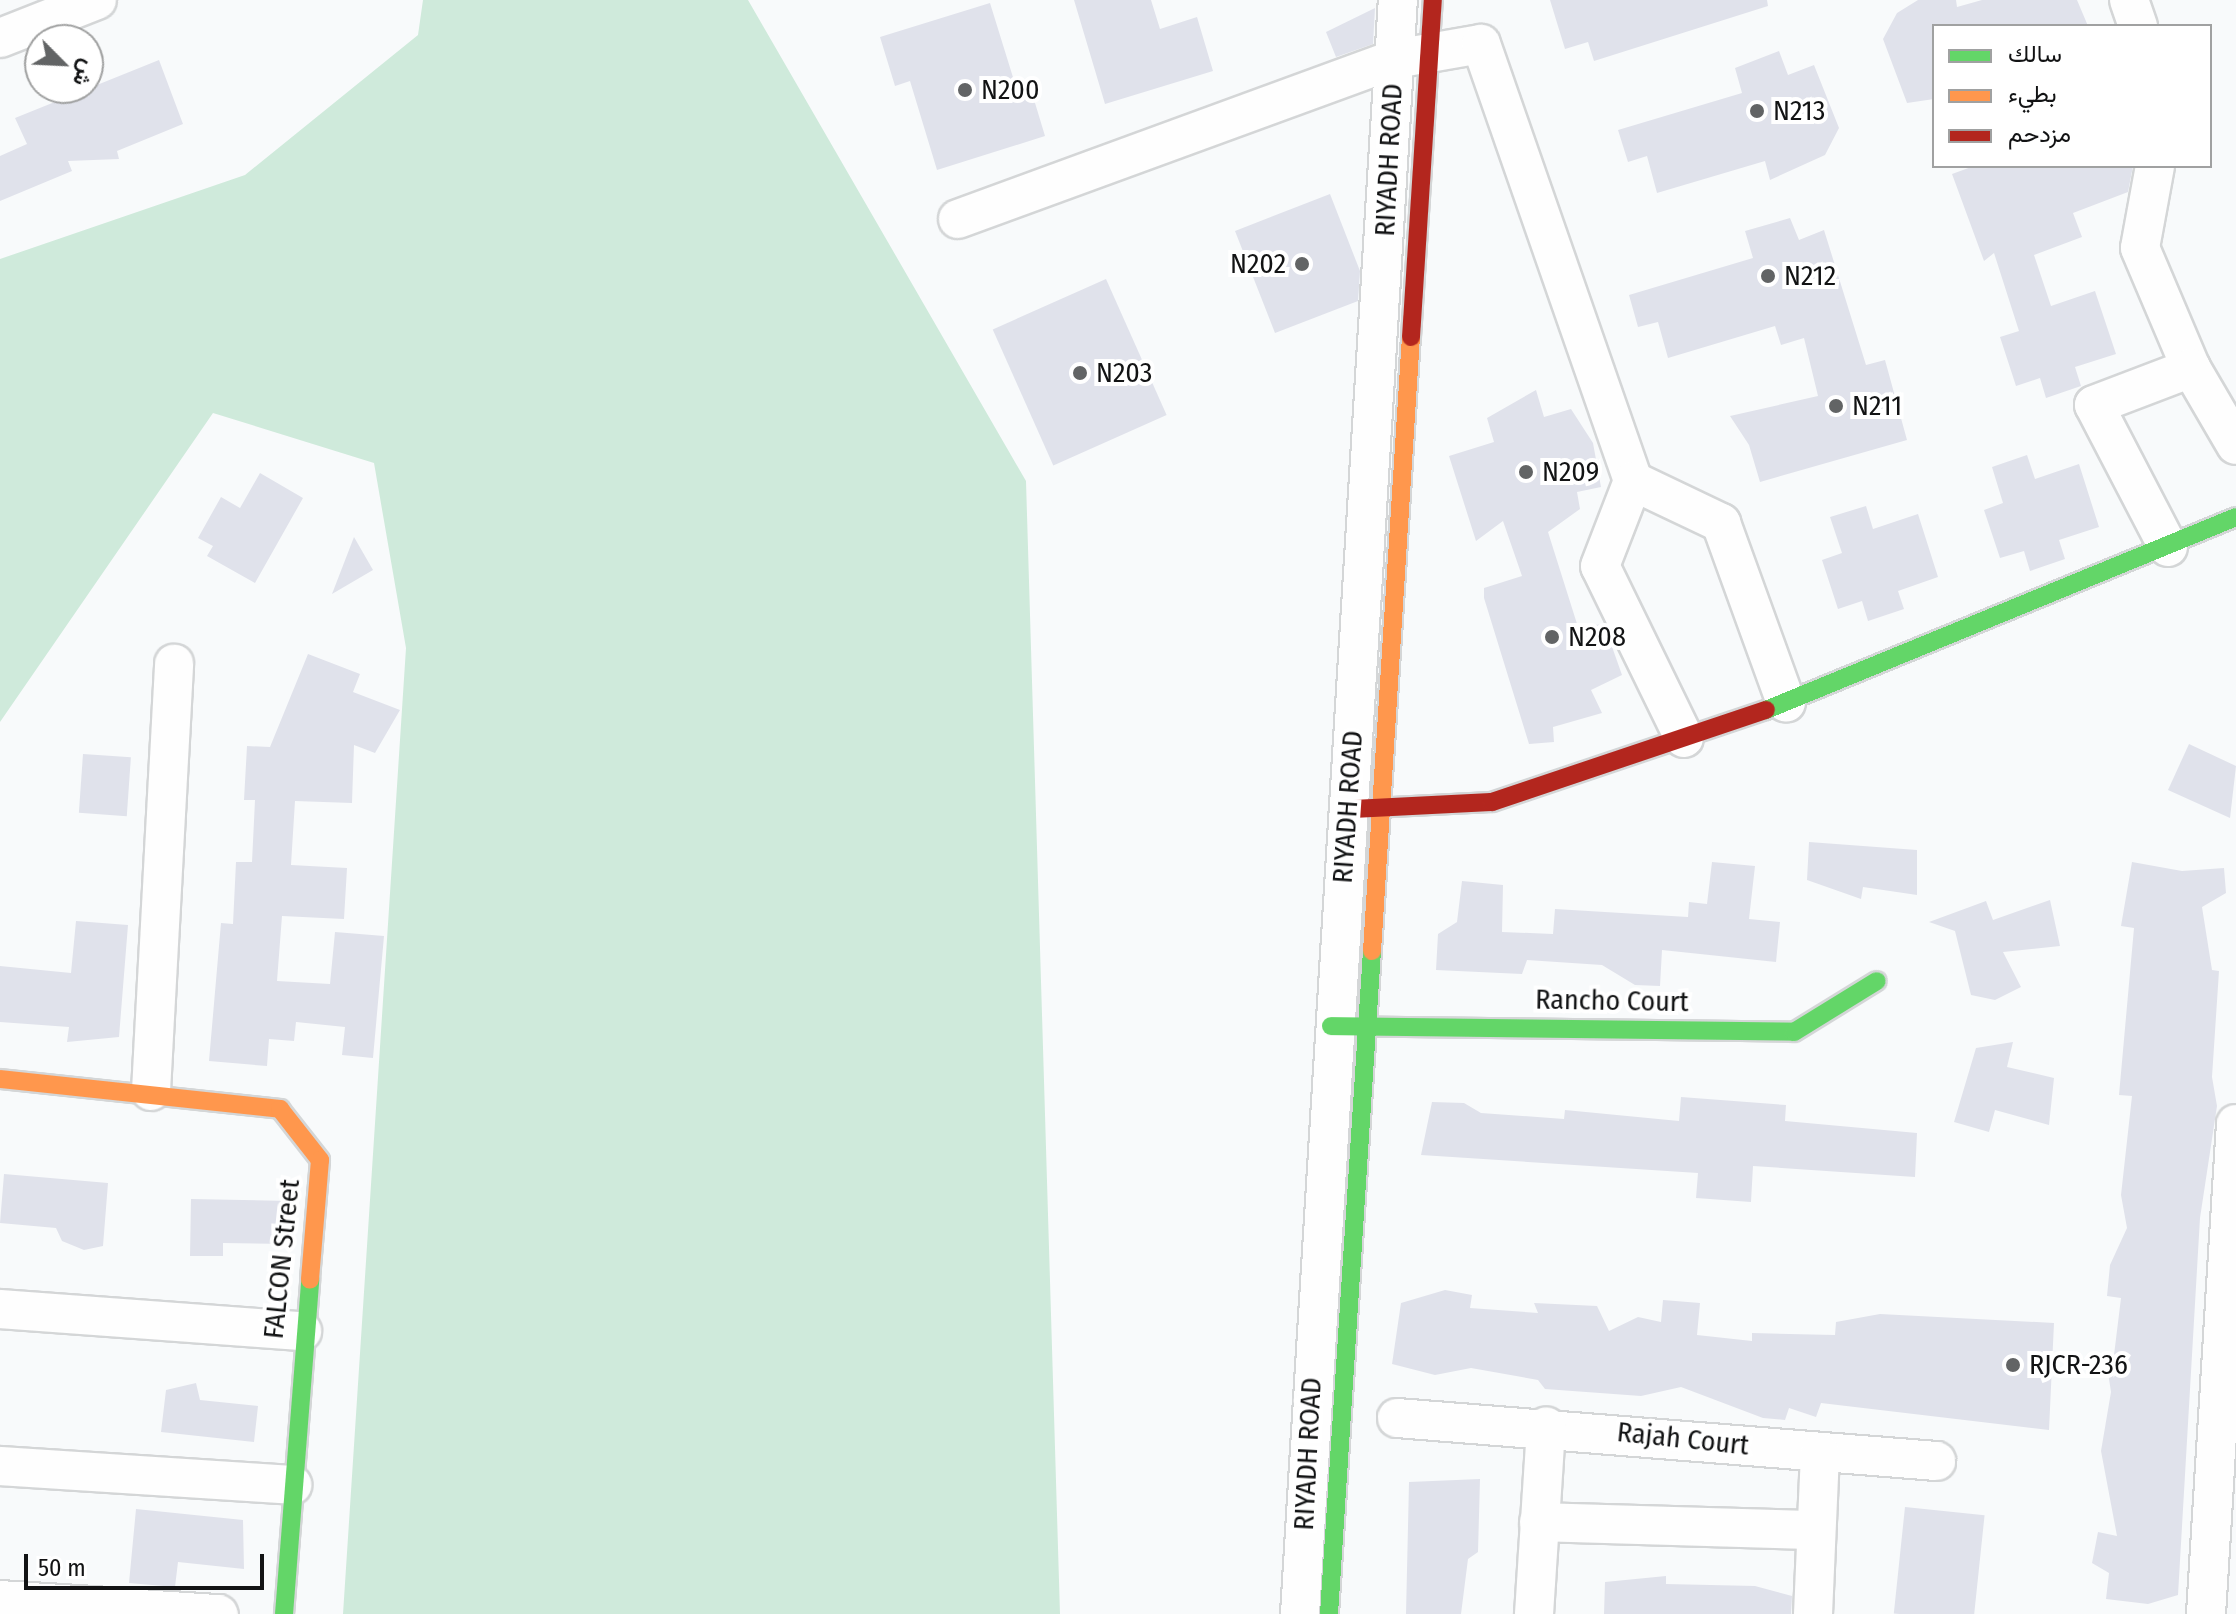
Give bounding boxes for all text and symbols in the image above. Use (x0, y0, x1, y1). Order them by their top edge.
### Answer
north arrow (24, 24, 104, 104)
legend (1932, 24, 2212, 168)
text: سالك (2008, 40, 2062, 68)
text: ش (67, 56, 102, 91)
place label: N200 (981, 73, 1040, 107)
text: بطيء (2008, 80, 2057, 108)
marker: N200 (956, 81, 974, 99)
street label: RIYADH ROAD (1368, 83, 1410, 237)
place label: N213 (1773, 94, 1825, 128)
marker: N213 (1748, 102, 1766, 120)
text: مزدحم (2008, 120, 2071, 148)
place label: N202 (1230, 247, 1286, 281)
marker: N202 (1293, 255, 1311, 273)
place label: N212 (1784, 259, 1836, 293)
marker: N212 (1759, 267, 1777, 285)
place label: N203 (1096, 356, 1152, 390)
marker: N203 (1071, 364, 1089, 382)
place label: N211 (1852, 389, 1902, 423)
marker: N211 (1827, 397, 1845, 415)
place label: N209 (1542, 455, 1599, 489)
marker: N209 (1517, 463, 1535, 481)
place label: N208 (1568, 620, 1626, 654)
marker: N208 (1543, 628, 1561, 646)
street label: RIYADH ROAD (1326, 730, 1370, 884)
street label: Rancho Court (1535, 983, 1689, 1019)
street label: FALCON Street (257, 1177, 307, 1341)
place label: RJCR-236 (2029, 1348, 2128, 1382)
marker: RJCR-236 (2004, 1356, 2022, 1374)
street label: RIYADH ROAD (1287, 1377, 1329, 1531)
street label: Rajah Court (1615, 1415, 1751, 1463)
scale bar (28, 1538, 268, 1588)
text: 50 m (38, 1554, 86, 1582)

